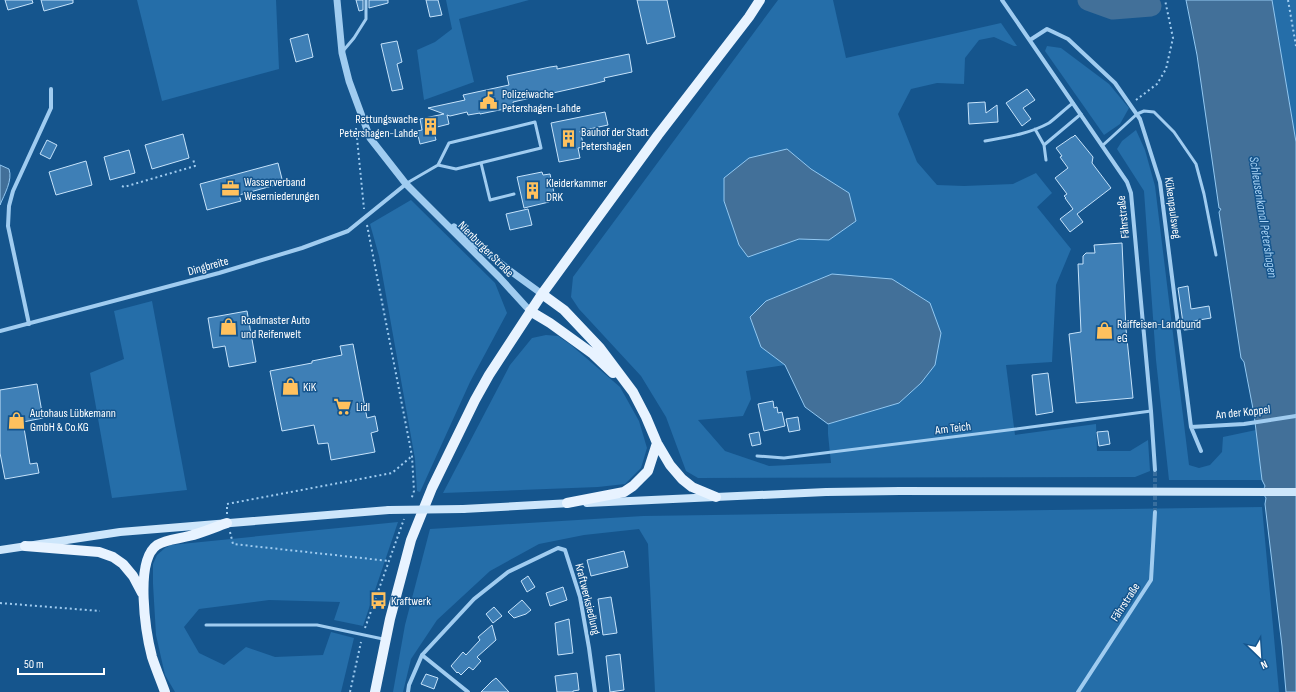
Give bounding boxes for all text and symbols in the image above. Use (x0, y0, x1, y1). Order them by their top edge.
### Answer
place label: Polizeiwache Petershagen-Lahde (502, 87, 581, 116)
public building icon: Polizeiwache Petershagen-Lahde (479, 91, 499, 111)
place label: Rettungswache Petershagen-Lahde (339, 112, 418, 141)
building icon: Rettungswache Petershagen-Lahde (421, 116, 441, 136)
place label: Bauhof der Stadt Petershagen (581, 125, 649, 154)
building icon: Bauhof der Stadt Petershagen (558, 129, 578, 149)
water label: Schleusenkanal Petershagen (1246, 155, 1281, 280)
place label: Wasserverband Weserniederungen (244, 175, 319, 204)
place label: Kleiderkammer DRK (546, 176, 607, 205)
street label: Kükenpaulsweg (1161, 176, 1184, 240)
office icon: Wasserverband Weserniederungen (221, 179, 241, 199)
building icon: Kleiderkammer DRK (523, 180, 543, 200)
street label: Fährstraße (1114, 195, 1133, 239)
street label: Nienburger Straße (455, 218, 517, 281)
street label: Dingbreite (186, 253, 230, 279)
place label: Roadmaster Auto und Reifenwelt (241, 313, 310, 342)
shop icon: Roadmaster Auto und Reifenwelt (218, 317, 238, 337)
place label: Raiffeisen-Landbund eG (1117, 317, 1201, 346)
shop icon: Raiffeisen-Landbund eG (1094, 321, 1114, 341)
shop icon: KiK (280, 377, 300, 397)
place label: KiK (303, 380, 317, 395)
supermarket icon: Lidl (333, 397, 353, 417)
place label: Lidl (356, 400, 370, 415)
street label: An der Koppel (1214, 402, 1271, 423)
place label: Autohaus Lübkemann GmbH & Co.KG (29, 406, 116, 435)
shop icon: Autohaus Lübkemann GmbH & Co.KG (7, 410, 27, 430)
street label: Am Teich (933, 419, 972, 438)
street label: Kraftwerksiedlung (571, 562, 604, 637)
street label: Fährstraße (1107, 580, 1144, 624)
bus stop icon: Kraftwerk (368, 591, 388, 611)
place label: Kraftwerk (391, 594, 431, 609)
north arrow (1240, 636, 1280, 676)
scale bar (18, 650, 104, 676)
text: 50 m (24, 657, 44, 672)
text: N (1258, 657, 1269, 672)

